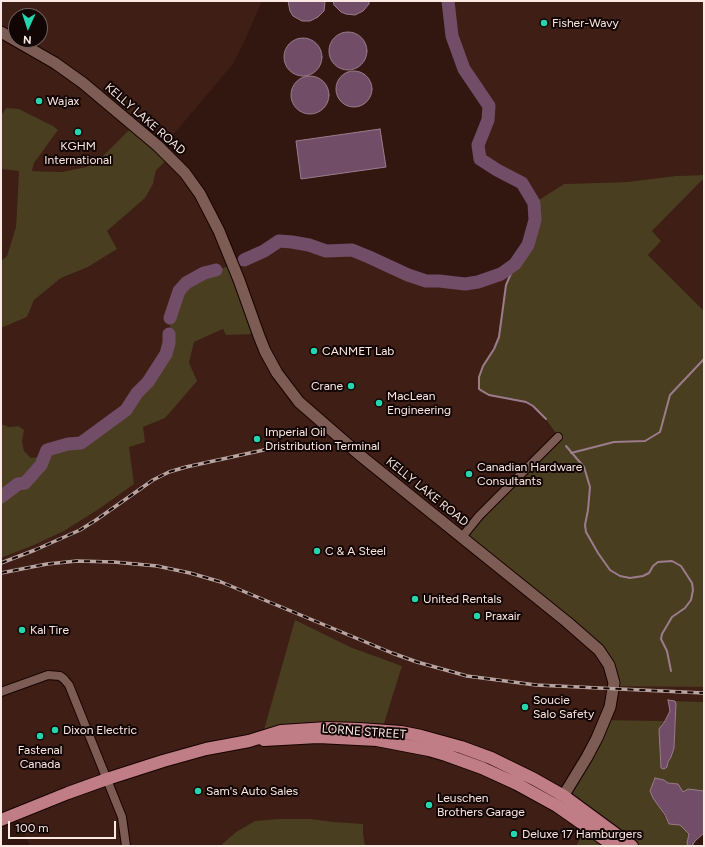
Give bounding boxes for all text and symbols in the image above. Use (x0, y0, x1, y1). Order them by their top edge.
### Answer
north arrow (8, 8, 48, 48)
place label: Fisher-Wavy (552, 16, 619, 30)
marker: Fisher-Wavy (539, 18, 549, 28)
text: N (23, 33, 32, 46)
street label: KELLY LAKE ROAD (102, 80, 188, 158)
place label: Wajax (47, 94, 79, 108)
marker: Wajax (34, 96, 44, 106)
marker: KGHM International (73, 127, 83, 137)
place label: KGHM International (44, 139, 112, 167)
place label: CANMET Lab (322, 344, 394, 358)
marker: CANMET Lab (309, 346, 319, 356)
place label: Crane (311, 379, 343, 393)
marker: Crane (346, 381, 356, 391)
place label: MacLean Engineering (387, 389, 451, 417)
marker: MacLean Engineering (374, 398, 384, 408)
place label: Imperial Oil Dristribution Terminal (265, 425, 380, 453)
marker: Imperial Oil Dristribution Terminal (252, 434, 262, 444)
street label: KELLY LAKE ROAD (383, 454, 471, 530)
place label: Canadian Hardware Consultants (477, 460, 582, 488)
marker: Canadian Hardware Consultants (464, 469, 474, 479)
place label: C & A Steel (325, 544, 386, 558)
marker: C & A Steel (312, 546, 322, 556)
place label: United Rentals (423, 592, 502, 606)
marker: United Rentals (410, 594, 420, 604)
place label: Praxair (485, 609, 521, 623)
marker: Praxair (472, 611, 482, 621)
place label: Kal Tire (30, 623, 69, 637)
marker: Kal Tire (17, 625, 27, 635)
place label: Soucie Salo Safety (533, 693, 594, 721)
marker: Soucie Salo Safety (520, 702, 530, 712)
street label: LORNE STREET (321, 722, 407, 742)
place label: Dixon Electric (63, 723, 137, 737)
marker: Dixon Electric (50, 725, 60, 735)
marker: Fastenal Canada (35, 731, 45, 741)
place label: Fastenal Canada (18, 743, 62, 771)
place label: Sam's Auto Sales (206, 784, 298, 798)
marker: Sam's Auto Sales (193, 786, 203, 796)
place label: Leuschen Brothers Garage (437, 791, 525, 819)
marker: Leuschen Brothers Garage (424, 800, 434, 810)
scale bar (10, 813, 118, 839)
text: 100 m (15, 821, 49, 835)
place label: Deluxe 17 Hamburgers (522, 827, 642, 841)
marker: Deluxe 17 Hamburgers (509, 829, 519, 839)

